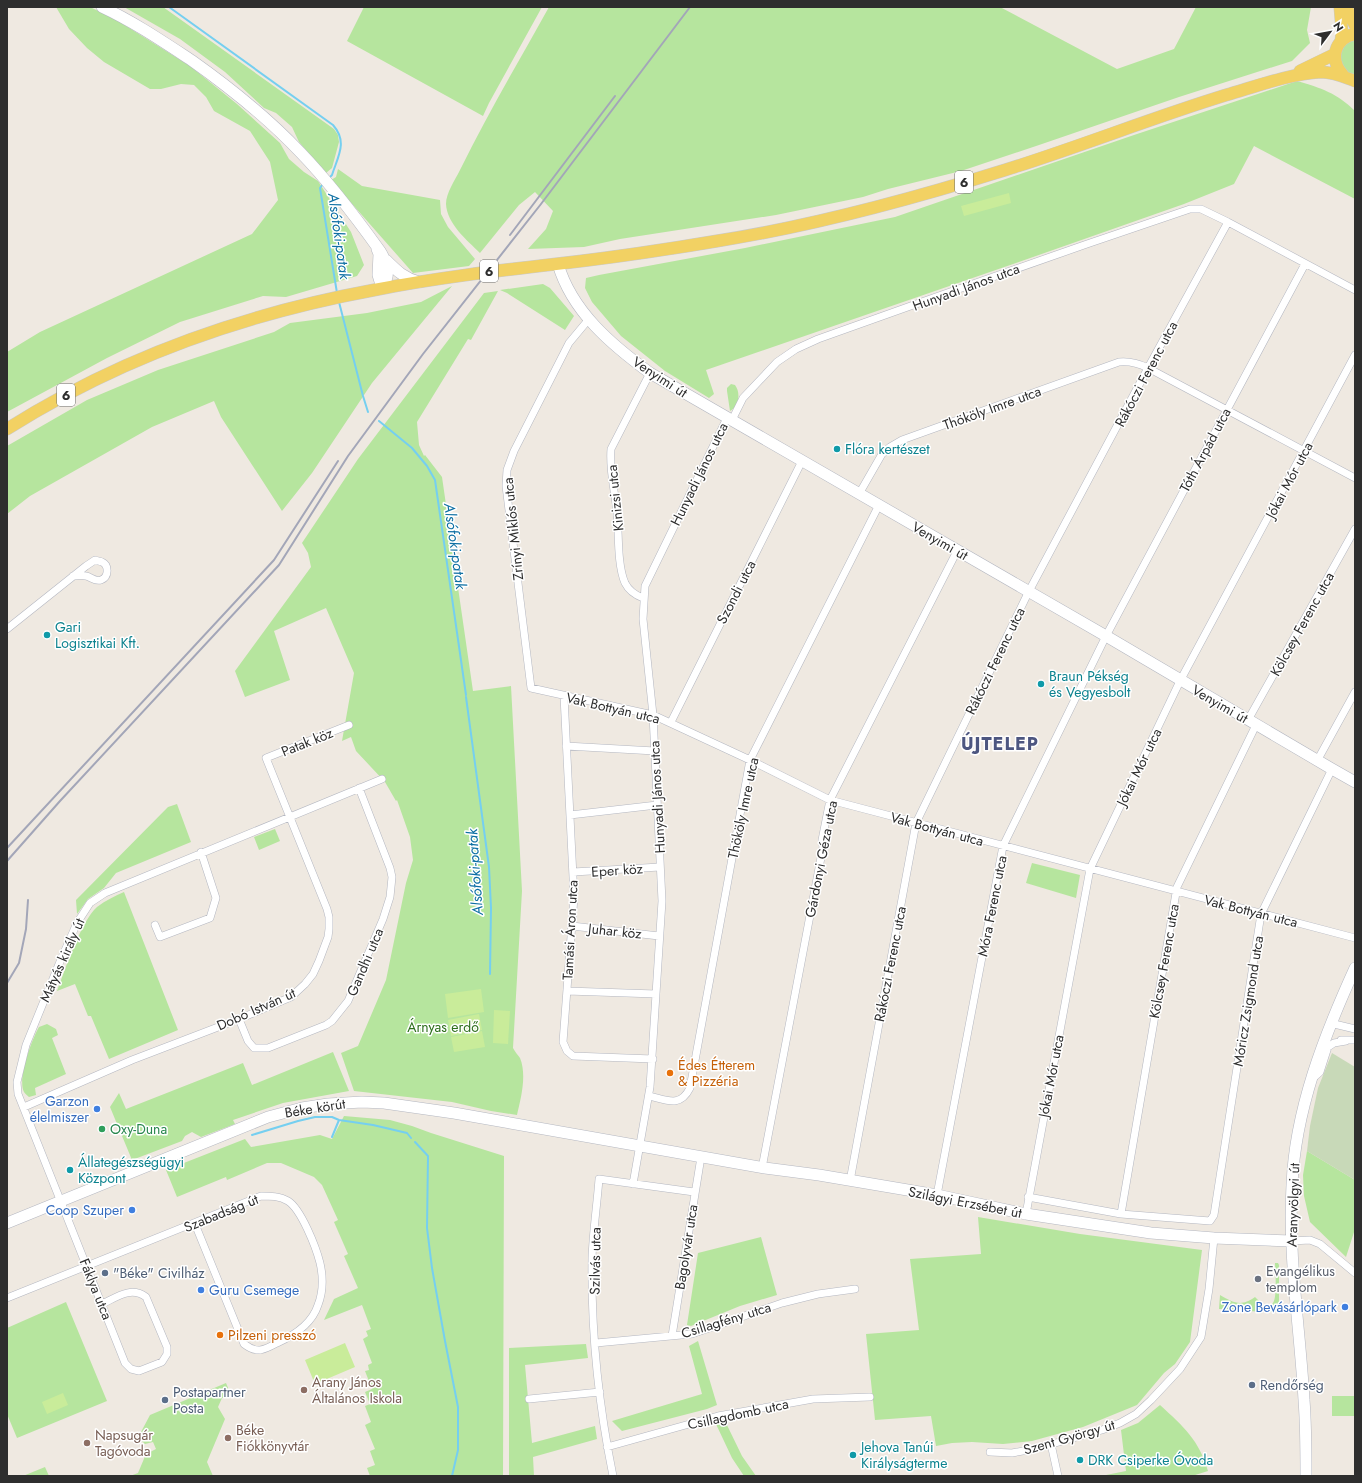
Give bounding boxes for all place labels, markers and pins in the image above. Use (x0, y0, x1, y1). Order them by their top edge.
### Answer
place label: Flóra kertészet (845, 439, 930, 459)
marker: Flóra kertészet (832, 444, 842, 454)
place label: Gari Logisztikai Kft. (55, 617, 140, 653)
marker: Gari Logisztikai Kft. (42, 630, 52, 640)
place label: Braun Pékség és Vegyesbolt (1049, 666, 1131, 702)
marker: Braun Pékség és Vegyesbolt (1036, 679, 1046, 689)
place label: Édes Étterem & Pizzéria (678, 1055, 755, 1091)
marker: Édes Étterem & Pizzéria (665, 1068, 675, 1078)
place label: Garzon élelmiszer (30, 1091, 89, 1127)
marker: Garzon élelmiszer (92, 1104, 102, 1114)
place label: Oxy-Duna (110, 1119, 167, 1139)
marker: Oxy-Duna (97, 1124, 107, 1134)
place label: Állategészségügyi Központ (78, 1152, 184, 1188)
marker: Állategészségügyi Központ (65, 1165, 75, 1175)
place label: Coop Szuper (46, 1200, 124, 1220)
marker: Coop Szuper (127, 1205, 137, 1215)
place label: Evangélikus templom (1266, 1261, 1335, 1297)
place label: "Béke" Civilház (113, 1263, 205, 1283)
marker: "Béke" Civilház (100, 1268, 110, 1278)
marker: Evangélikus templom (1253, 1274, 1263, 1284)
place label: Guru Csemege (209, 1280, 299, 1300)
marker: Guru Csemege (196, 1285, 206, 1295)
place label: Zone Bevásárlópark (1222, 1297, 1338, 1317)
marker: Zone Bevásárlópark (1340, 1302, 1350, 1312)
place label: Pilzeni presszó (228, 1325, 316, 1345)
marker: Pilzeni presszó (215, 1330, 225, 1340)
place label: Arany János Általános Iskola (312, 1372, 402, 1408)
place label: Rendőrség (1260, 1375, 1324, 1395)
marker: Rendőrség (1247, 1380, 1257, 1390)
place label: Postapartner Posta (173, 1382, 246, 1418)
marker: Arany János Általános Iskola (299, 1385, 309, 1395)
marker: Postapartner Posta (160, 1395, 170, 1405)
place label: Béke Fiókkönyvtár (236, 1420, 309, 1456)
place label: Napsugár Tagóvoda (95, 1425, 153, 1461)
marker: Béke Fiókkönyvtár (223, 1433, 233, 1443)
place label: Jehova Tanúi Királyságterme (859, 1437, 947, 1473)
marker: Napsugár Tagóvoda (82, 1438, 92, 1448)
marker: Jehova Tanúi Királyságterme (848, 1450, 858, 1460)
place label: DRK Csiperke Óvoda (1088, 1450, 1213, 1470)
marker: DRK Csiperke Óvoda (1075, 1455, 1085, 1465)

